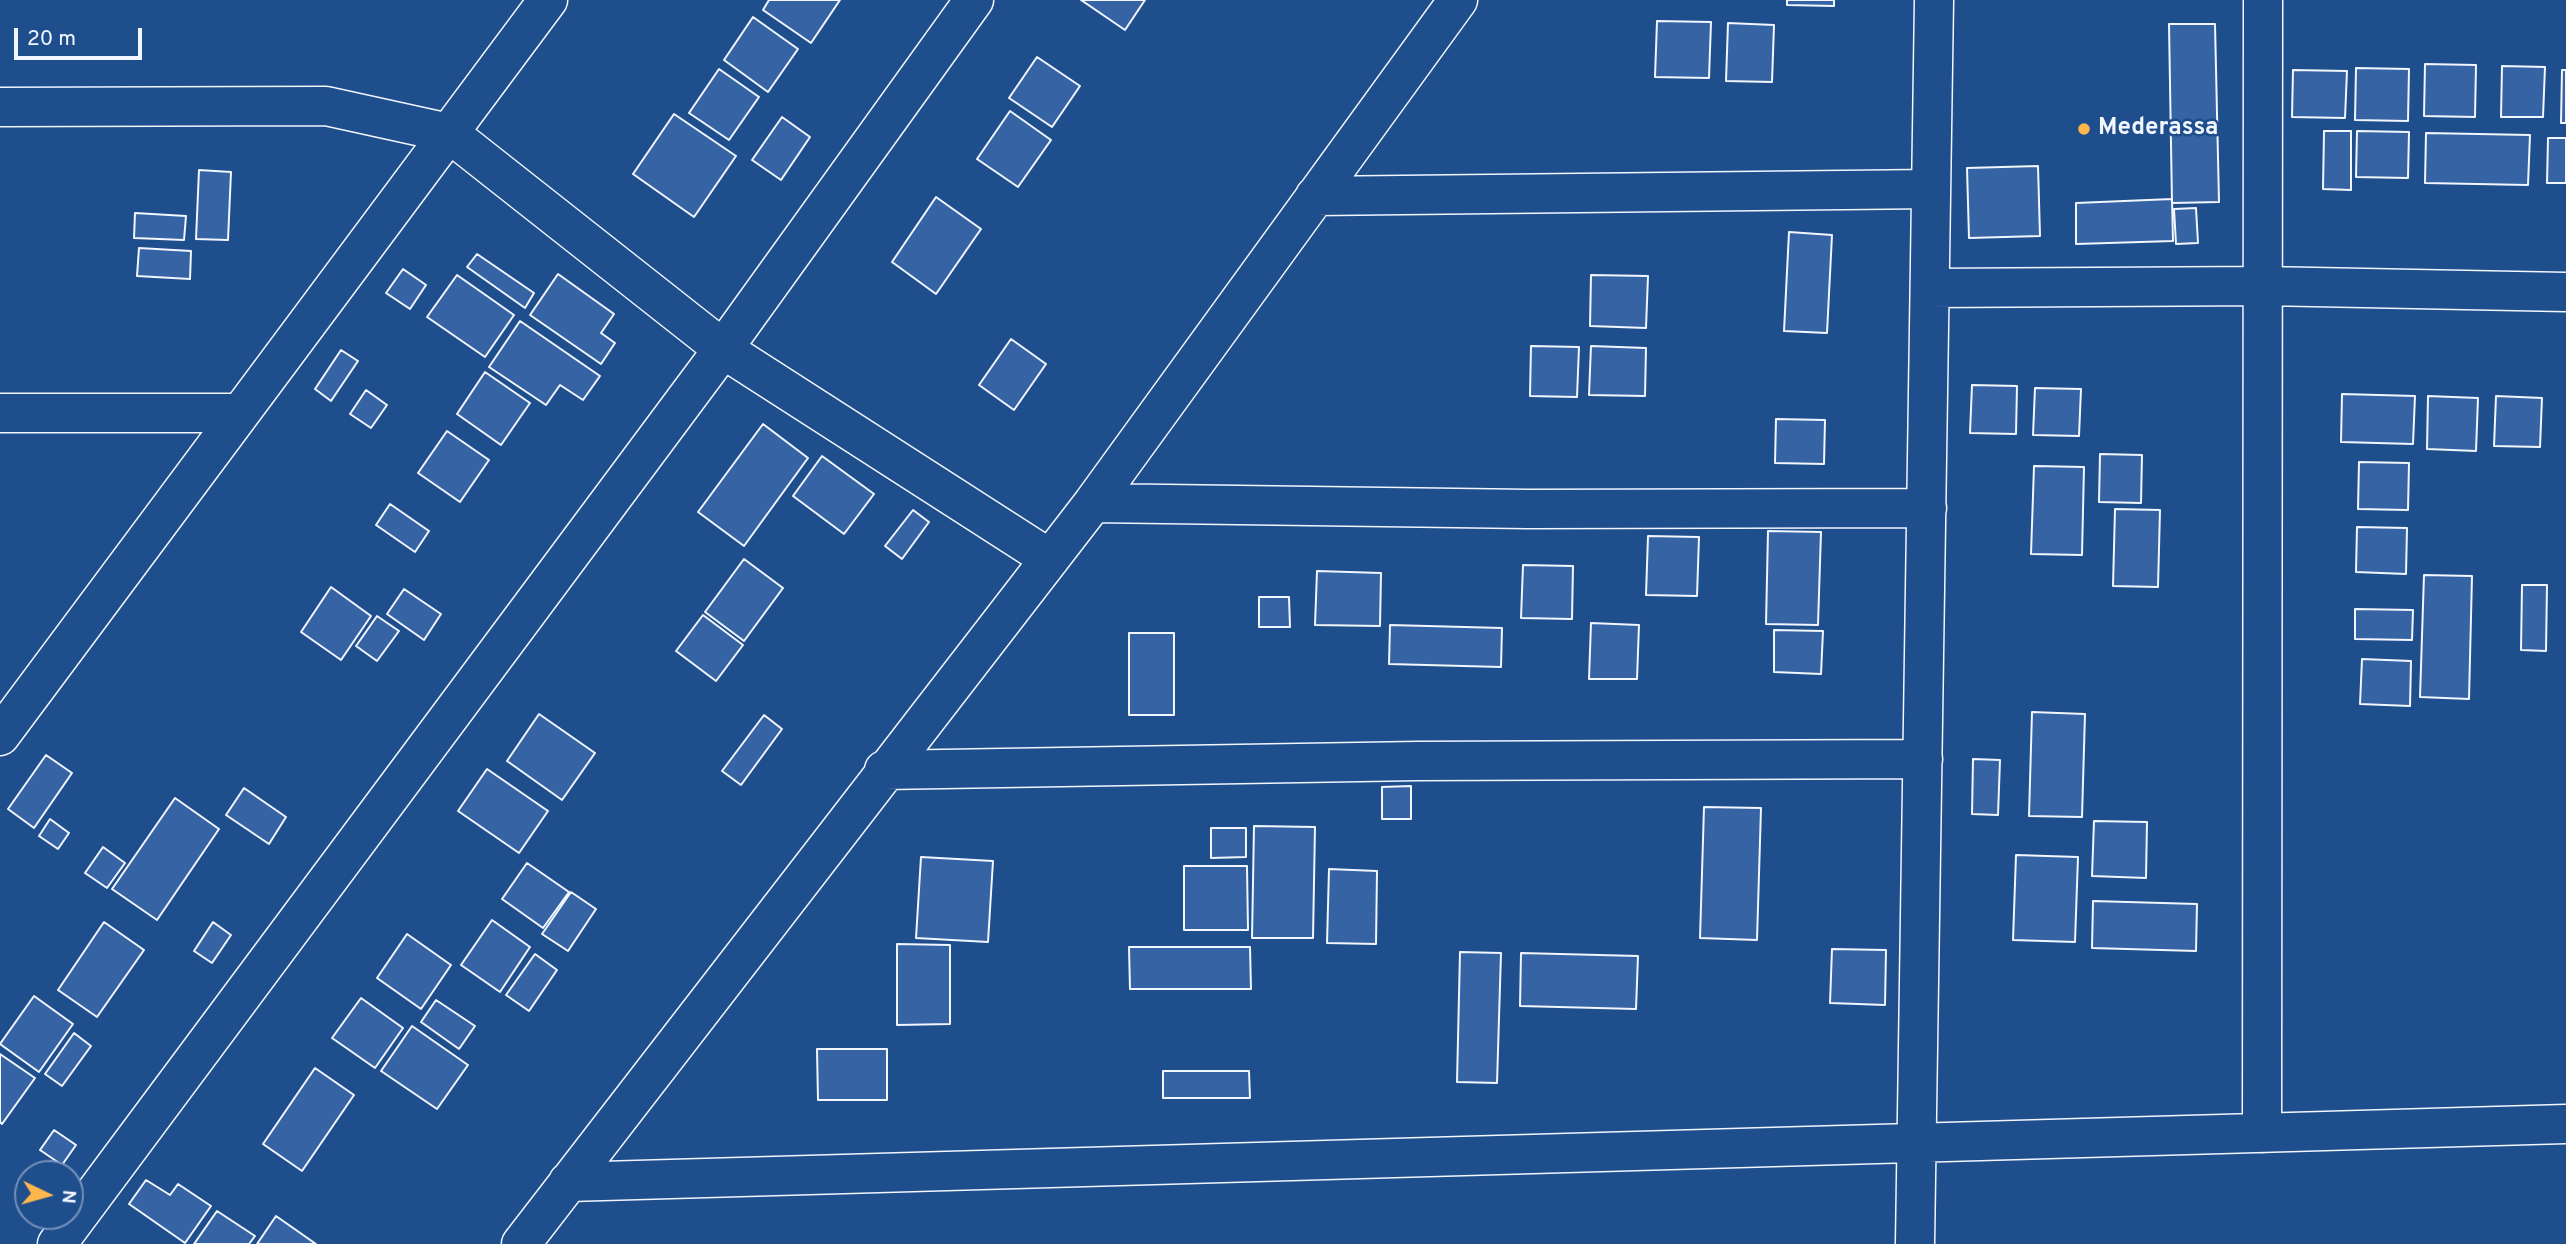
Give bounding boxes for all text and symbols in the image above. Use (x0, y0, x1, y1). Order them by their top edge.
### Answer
scale bar (18, 14, 145, 58)
text: 20 m (27, 26, 76, 53)
place label: Mederassa (2098, 115, 2218, 143)
marker: Mederassa (2076, 121, 2092, 137)
north arrow (14, 1160, 84, 1230)
text: N (55, 1189, 80, 1205)

